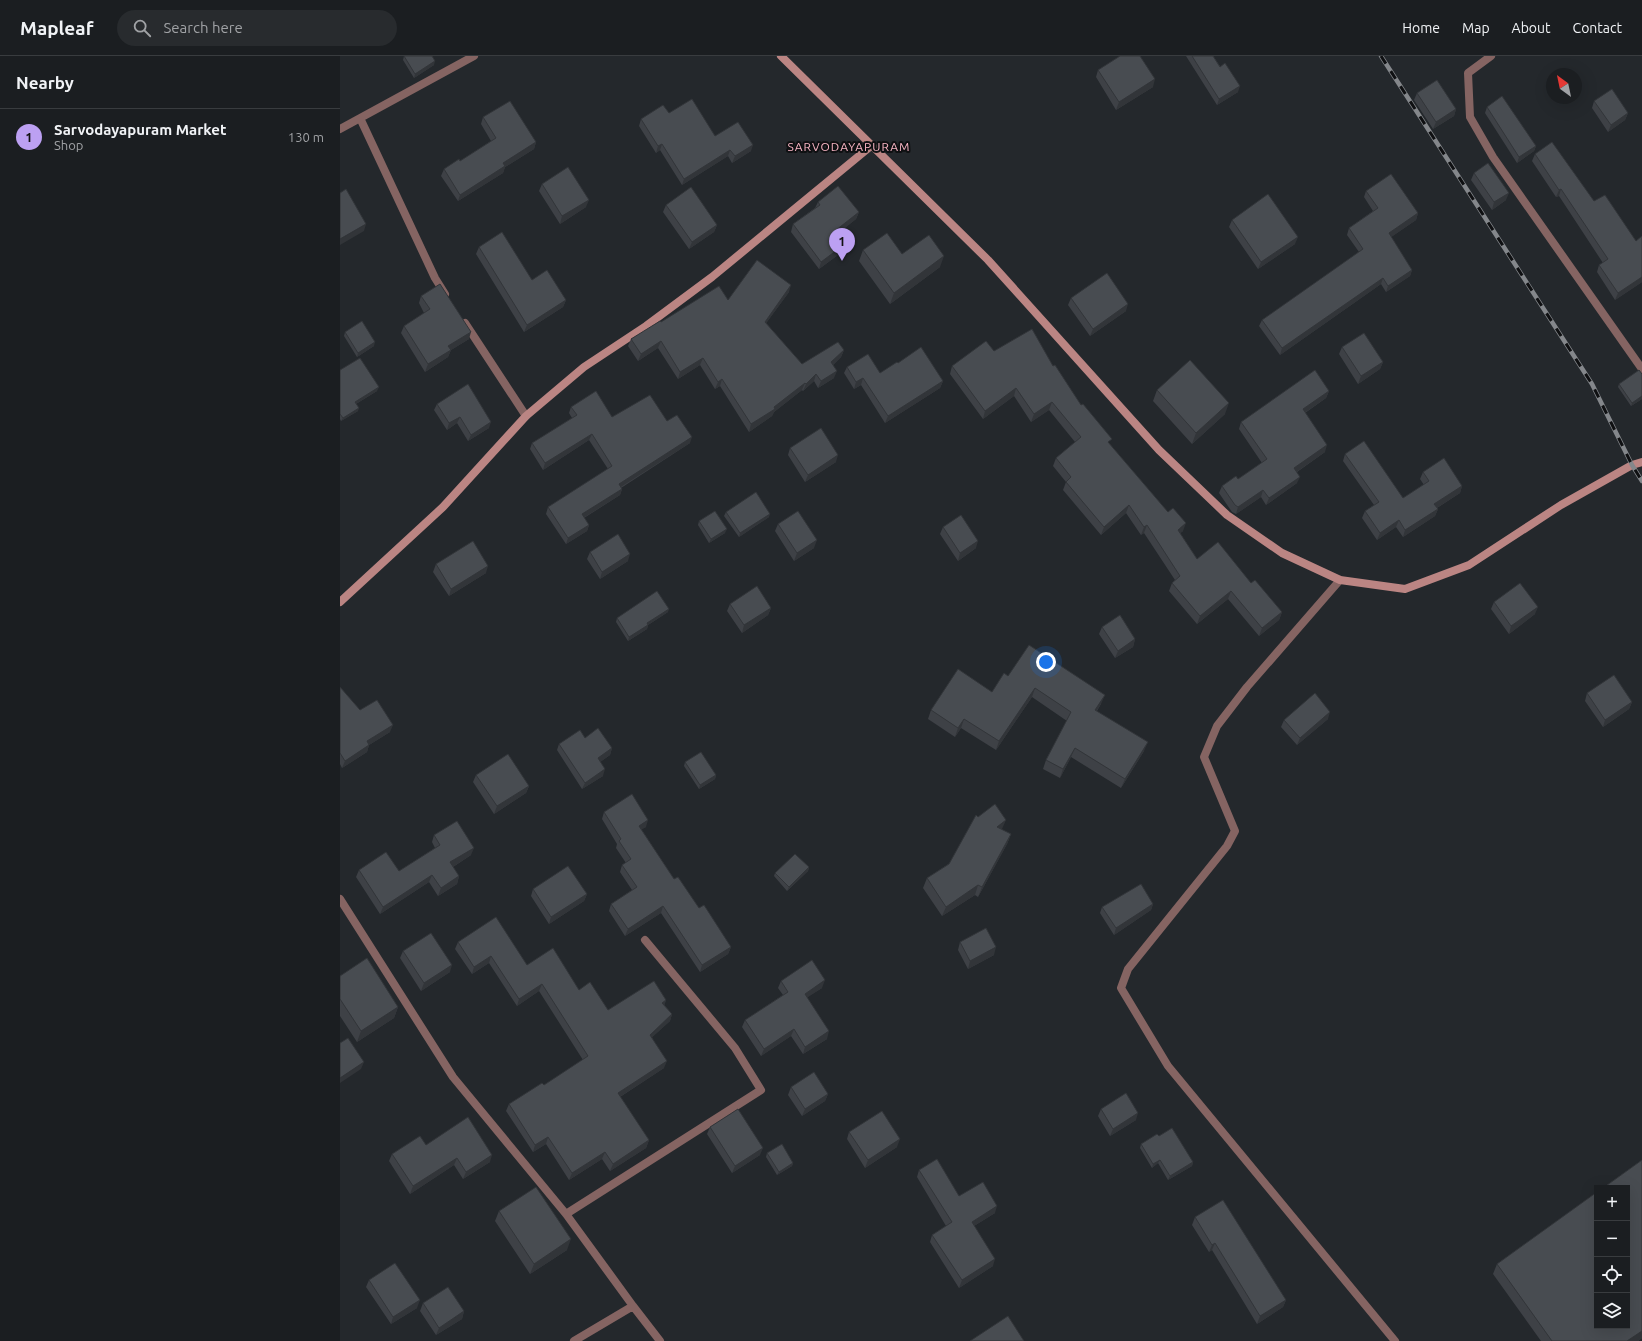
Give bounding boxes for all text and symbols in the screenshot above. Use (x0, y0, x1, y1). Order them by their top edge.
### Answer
search box (117, 10, 397, 46)
text: Mapleaf (20, 17, 93, 39)
icon: search (131, 17, 153, 39)
text: Search here (163, 19, 243, 36)
text: Home (1402, 20, 1440, 36)
text: Map (1462, 20, 1490, 36)
text: About (1512, 20, 1551, 36)
text: Contact (1573, 20, 1622, 36)
north arrow (1546, 68, 1582, 104)
text: Nearby (16, 73, 74, 92)
text: Sarvodayapuram Market (54, 121, 226, 138)
text: 1 (25, 130, 33, 144)
text: 130 m (288, 130, 324, 144)
text: Shop (54, 138, 83, 152)
district label: SARVODAYAPURAM (788, 140, 910, 153)
pin: 1 (829, 228, 855, 261)
your location (1036, 652, 1056, 672)
map controls (1594, 1185, 1630, 1329)
button: + (1594, 1185, 1630, 1221)
button: − (1594, 1221, 1630, 1257)
button: locate (1594, 1257, 1630, 1293)
button: layers (1594, 1293, 1630, 1329)

